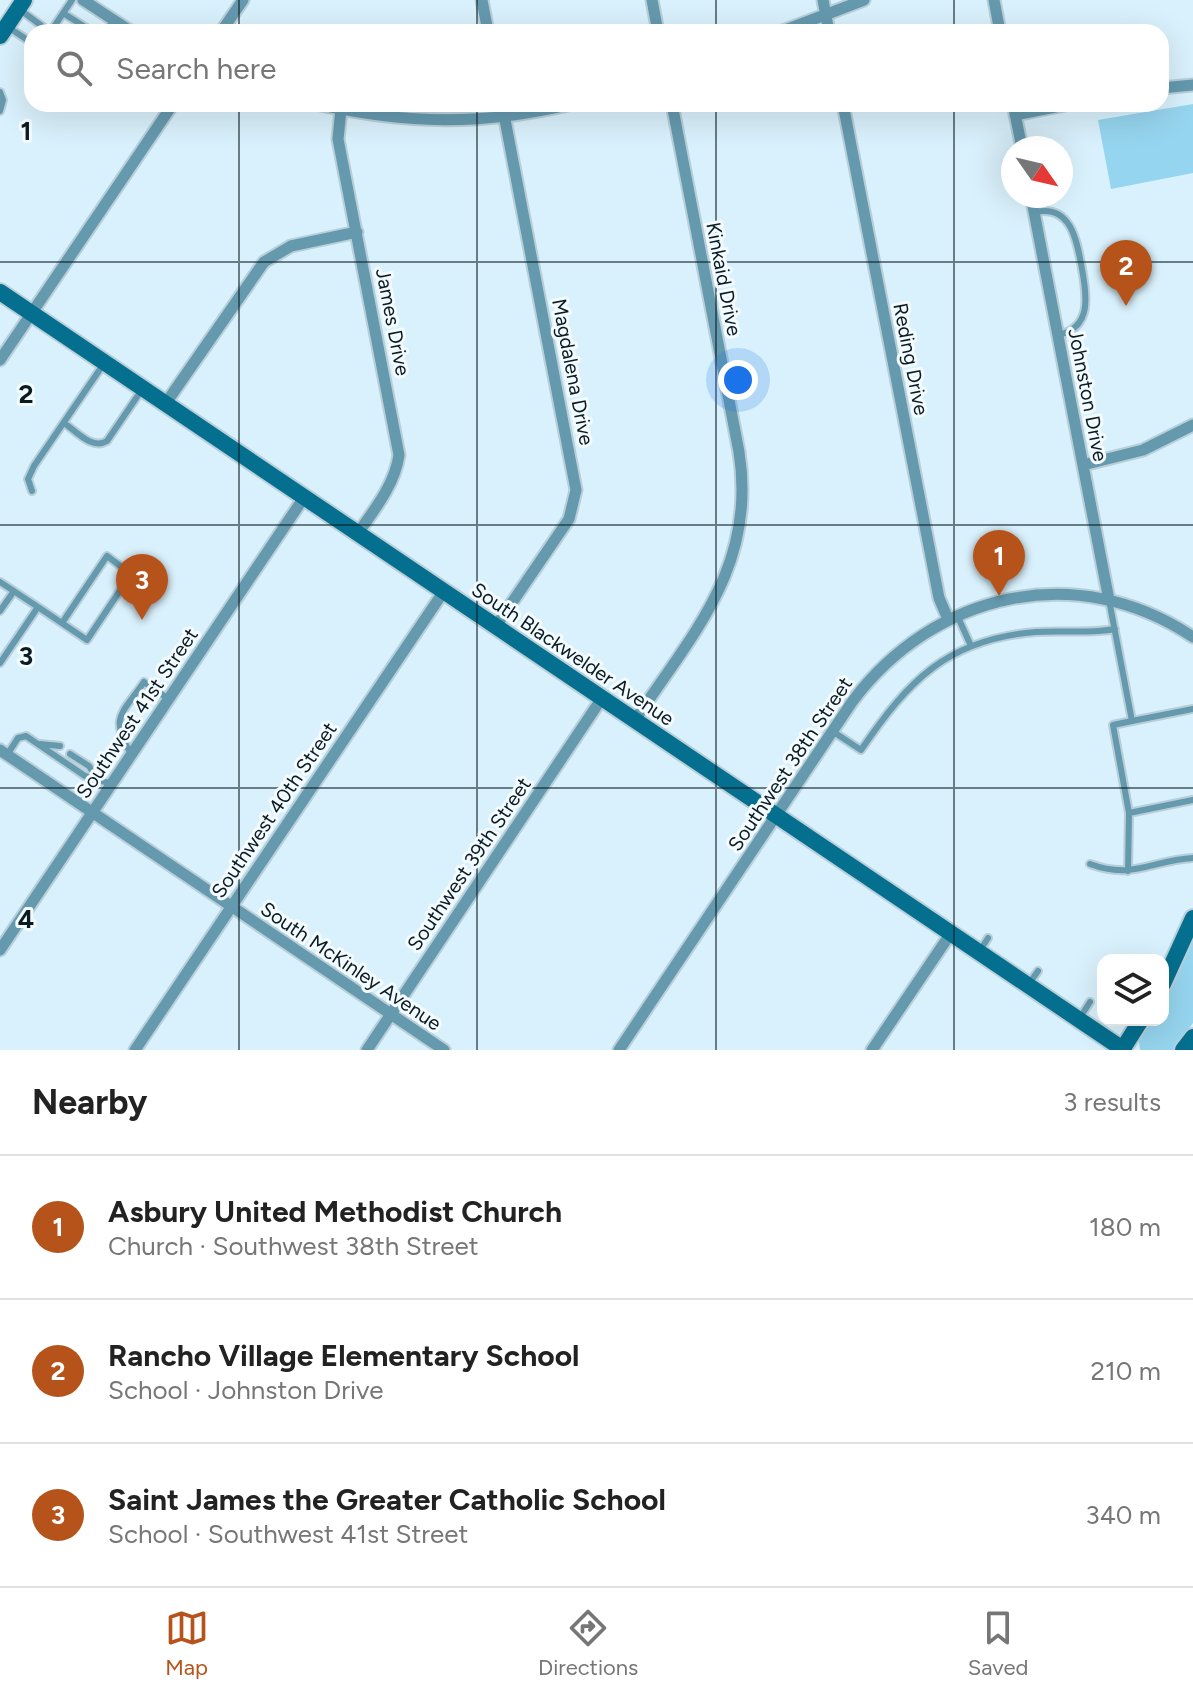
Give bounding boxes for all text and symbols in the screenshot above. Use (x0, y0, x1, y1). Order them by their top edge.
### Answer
search box (24, 24, 1169, 112)
icon: search (52, 46, 96, 90)
text: Search here (116, 50, 276, 87)
text: 1 (21, 115, 31, 147)
north arrow (1001, 136, 1073, 208)
street label: Kinkaid Drive (701, 220, 747, 338)
pin: 2 (1100, 240, 1152, 306)
street label: James Drive (371, 266, 415, 378)
street label: Magdalena Drive (547, 297, 599, 447)
street label: Reding Drive (888, 301, 934, 417)
street label: Johnston Drive (1063, 326, 1113, 464)
your location (718, 360, 758, 400)
text: 2 (18, 378, 34, 410)
pin: 1 (973, 530, 1025, 596)
pin: 3 (116, 554, 168, 620)
street label: South Blackwelder Avenue (467, 577, 679, 731)
street label: Southwest 41st Street (71, 623, 203, 803)
text: 3 (19, 640, 33, 672)
street label: Southwest 38th Street (723, 672, 857, 856)
street label: Southwest 40th Street (206, 718, 342, 902)
street label: Southwest 39th Street (402, 773, 536, 955)
street label: South McKinley Avenue (256, 897, 446, 1035)
text: 4 (18, 903, 34, 935)
map controls (1097, 954, 1169, 1026)
button: layers (1097, 954, 1169, 1026)
text: Nearby (32, 1082, 147, 1123)
text: 3 results (1063, 1086, 1161, 1118)
text: Asbury United Methodist Church (108, 1193, 562, 1230)
text: 1 (53, 1211, 63, 1243)
text: 180 m (1089, 1211, 1161, 1243)
text: Church · Southwest 38th Street (108, 1230, 479, 1262)
text: Rancho Village Elementary School (108, 1337, 579, 1374)
text: 2 (50, 1355, 66, 1387)
text: 210 m (1091, 1355, 1161, 1387)
text: School · Johnston Drive (108, 1374, 383, 1406)
text: Saint James the Greater Catholic School (108, 1481, 666, 1518)
text: 3 (51, 1499, 65, 1531)
text: 340 m (1085, 1499, 1161, 1531)
text: School · Southwest 41st Street (108, 1518, 468, 1550)
tab: Map (165, 1606, 209, 1681)
tab: Directions (538, 1606, 638, 1681)
tab: Saved (968, 1606, 1028, 1681)

